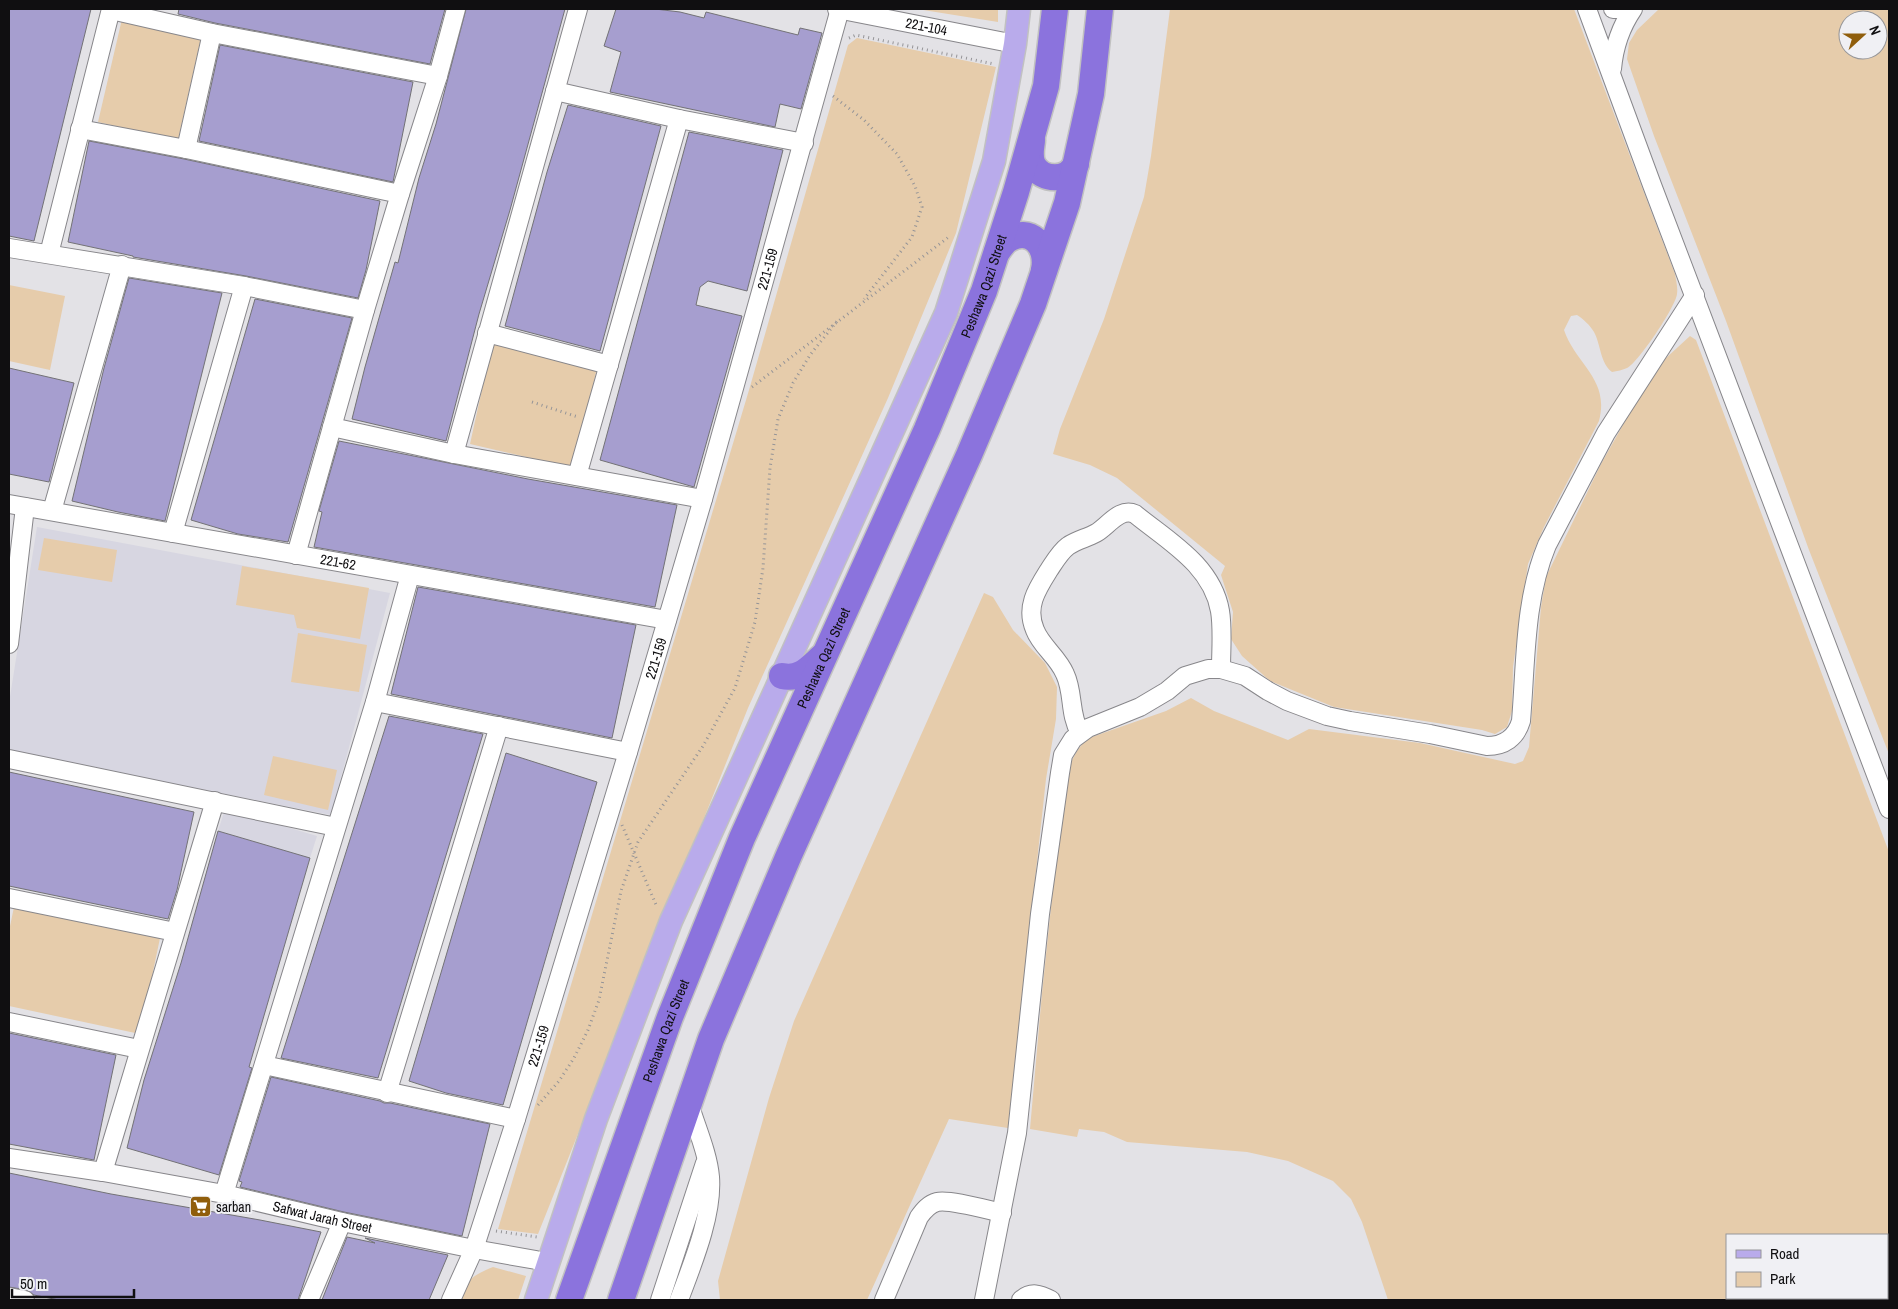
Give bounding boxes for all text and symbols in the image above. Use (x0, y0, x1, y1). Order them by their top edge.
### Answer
north arrow (1838, 10, 1888, 60)
street label: 221-104 (904, 14, 949, 40)
text: N (1865, 23, 1885, 37)
street label: Peshawa Qazi Street (957, 232, 1011, 341)
street label: 221-159 (753, 246, 782, 292)
street label: 221-62 (319, 550, 357, 574)
street label: Peshawa Qazi Street (793, 605, 854, 711)
street label: 221-159 (641, 636, 670, 681)
street label: Peshawa Qazi Street (638, 977, 693, 1085)
street label: 221-159 (524, 1023, 553, 1069)
supermarket icon: sarban (188, 1195, 212, 1219)
street label: Safwat Jarah Street (271, 1197, 373, 1237)
place label: sarban (216, 1198, 251, 1216)
legend (1726, 1234, 1888, 1299)
text: Road (1770, 1243, 1799, 1264)
scale bar (12, 1266, 135, 1298)
text: Park (1770, 1268, 1796, 1289)
text: 50 m (20, 1273, 47, 1294)

